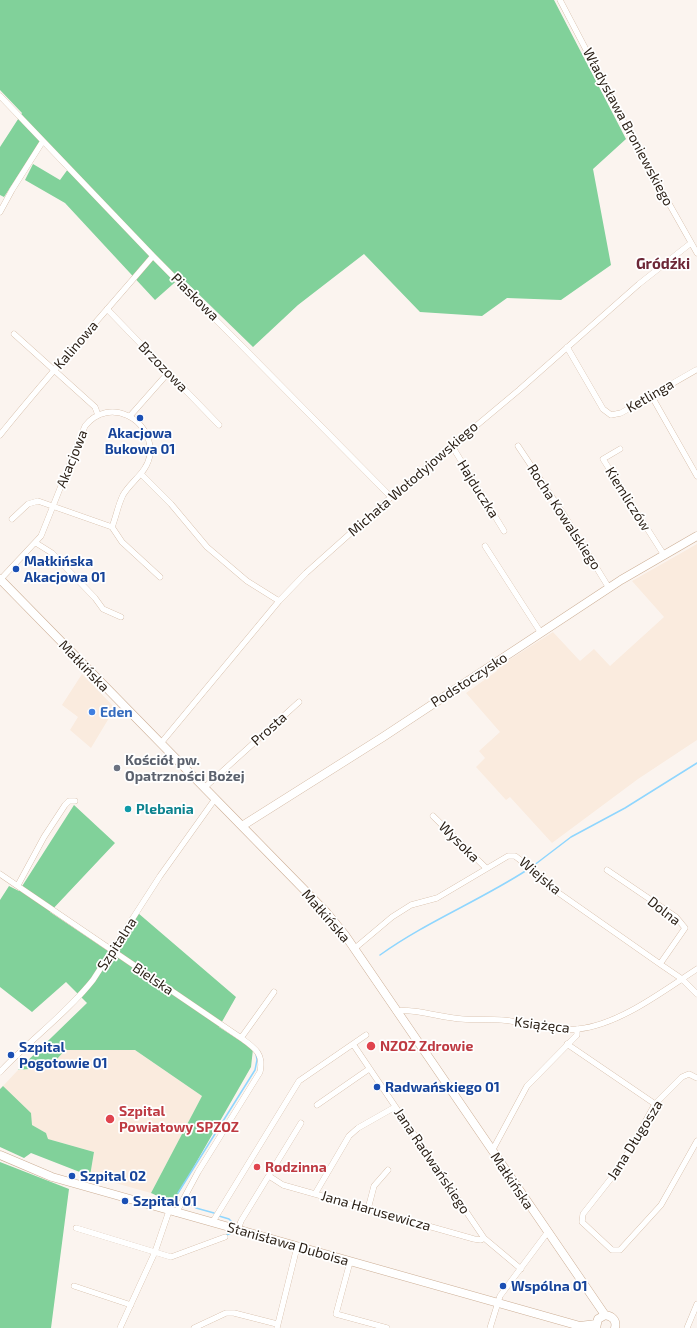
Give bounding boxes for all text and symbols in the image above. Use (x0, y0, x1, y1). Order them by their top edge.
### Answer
street label: Władysława Broniewskiego (579, 45, 677, 209)
district label: Gródźki (636, 255, 690, 273)
street label: Piaskowa (168, 270, 222, 324)
street label: Kalinowa (50, 317, 102, 373)
street label: Brzozowa (135, 338, 191, 396)
street label: Ketlinga (623, 376, 677, 416)
marker: Akacjowa Bukowa 01 (135, 413, 145, 423)
street label: Michała Wołodyjowskiego (345, 418, 481, 540)
place label: Akacjowa Bukowa 01 (105, 425, 175, 458)
street label: Akacjowa (53, 428, 91, 490)
street label: Hajduczka (454, 457, 502, 521)
street label: Rocha Kowalskiego (524, 461, 604, 573)
street label: Kiemliczów (602, 464, 654, 534)
place label: Małkińska Akacjowa 01 (24, 553, 106, 586)
marker: Małkińska Akacjowa 01 (11, 564, 21, 574)
street label: Małkińska (55, 637, 113, 695)
street label: Podstoczysko (428, 649, 510, 711)
place label: Eden (100, 704, 133, 720)
marker: Eden (87, 707, 97, 717)
street label: Prosta (248, 709, 290, 749)
place label: Kościół pw. Opatrzności Bożej (125, 752, 245, 784)
marker: Kościół pw. Opatrzności Bożej (112, 763, 122, 773)
place label: Plebania (136, 801, 194, 817)
marker: Plebania (123, 804, 133, 814)
street label: Wysoka (435, 818, 483, 866)
street label: Wiejska (516, 854, 564, 898)
street label: Małkińska (298, 886, 354, 946)
street label: Dolna (644, 893, 684, 929)
street label: Szpitalna (94, 914, 140, 974)
street label: Bielska (129, 959, 177, 999)
street label: Książęca (513, 1013, 571, 1037)
place label: NZOZ Zdrowie (380, 1038, 473, 1054)
place label: Szpital Pogotowie 01 (19, 1039, 108, 1072)
marker: NZOZ Zdrowie (365, 1040, 377, 1052)
marker: Szpital Pogotowie 01 (6, 1050, 16, 1060)
place label: Radwańskiego 01 (385, 1079, 500, 1095)
marker: Radwańskiego 01 (372, 1082, 382, 1092)
street label: Jana Długosza (604, 1097, 666, 1183)
place label: Szpital Powiatowy SPZOZ (119, 1103, 239, 1136)
street label: Jana Radwańskiego (390, 1105, 474, 1217)
marker: Szpital Powiatowy SPZOZ (104, 1113, 116, 1125)
street label: Małkińska (487, 1149, 537, 1213)
place label: Rodzinna (265, 1159, 327, 1175)
marker: Rodzinna (252, 1162, 262, 1172)
place label: Szpital 02 (80, 1168, 146, 1184)
marker: Szpital 02 (67, 1171, 77, 1181)
street label: Jana Harusewicza (319, 1187, 433, 1235)
place label: Szpital 01 (133, 1193, 197, 1209)
marker: Szpital 01 (120, 1196, 130, 1206)
street label: Stanisława Duboisa (225, 1219, 351, 1269)
place label: Wspólna 01 (511, 1278, 588, 1294)
marker: Wspólna 01 (498, 1281, 508, 1291)

